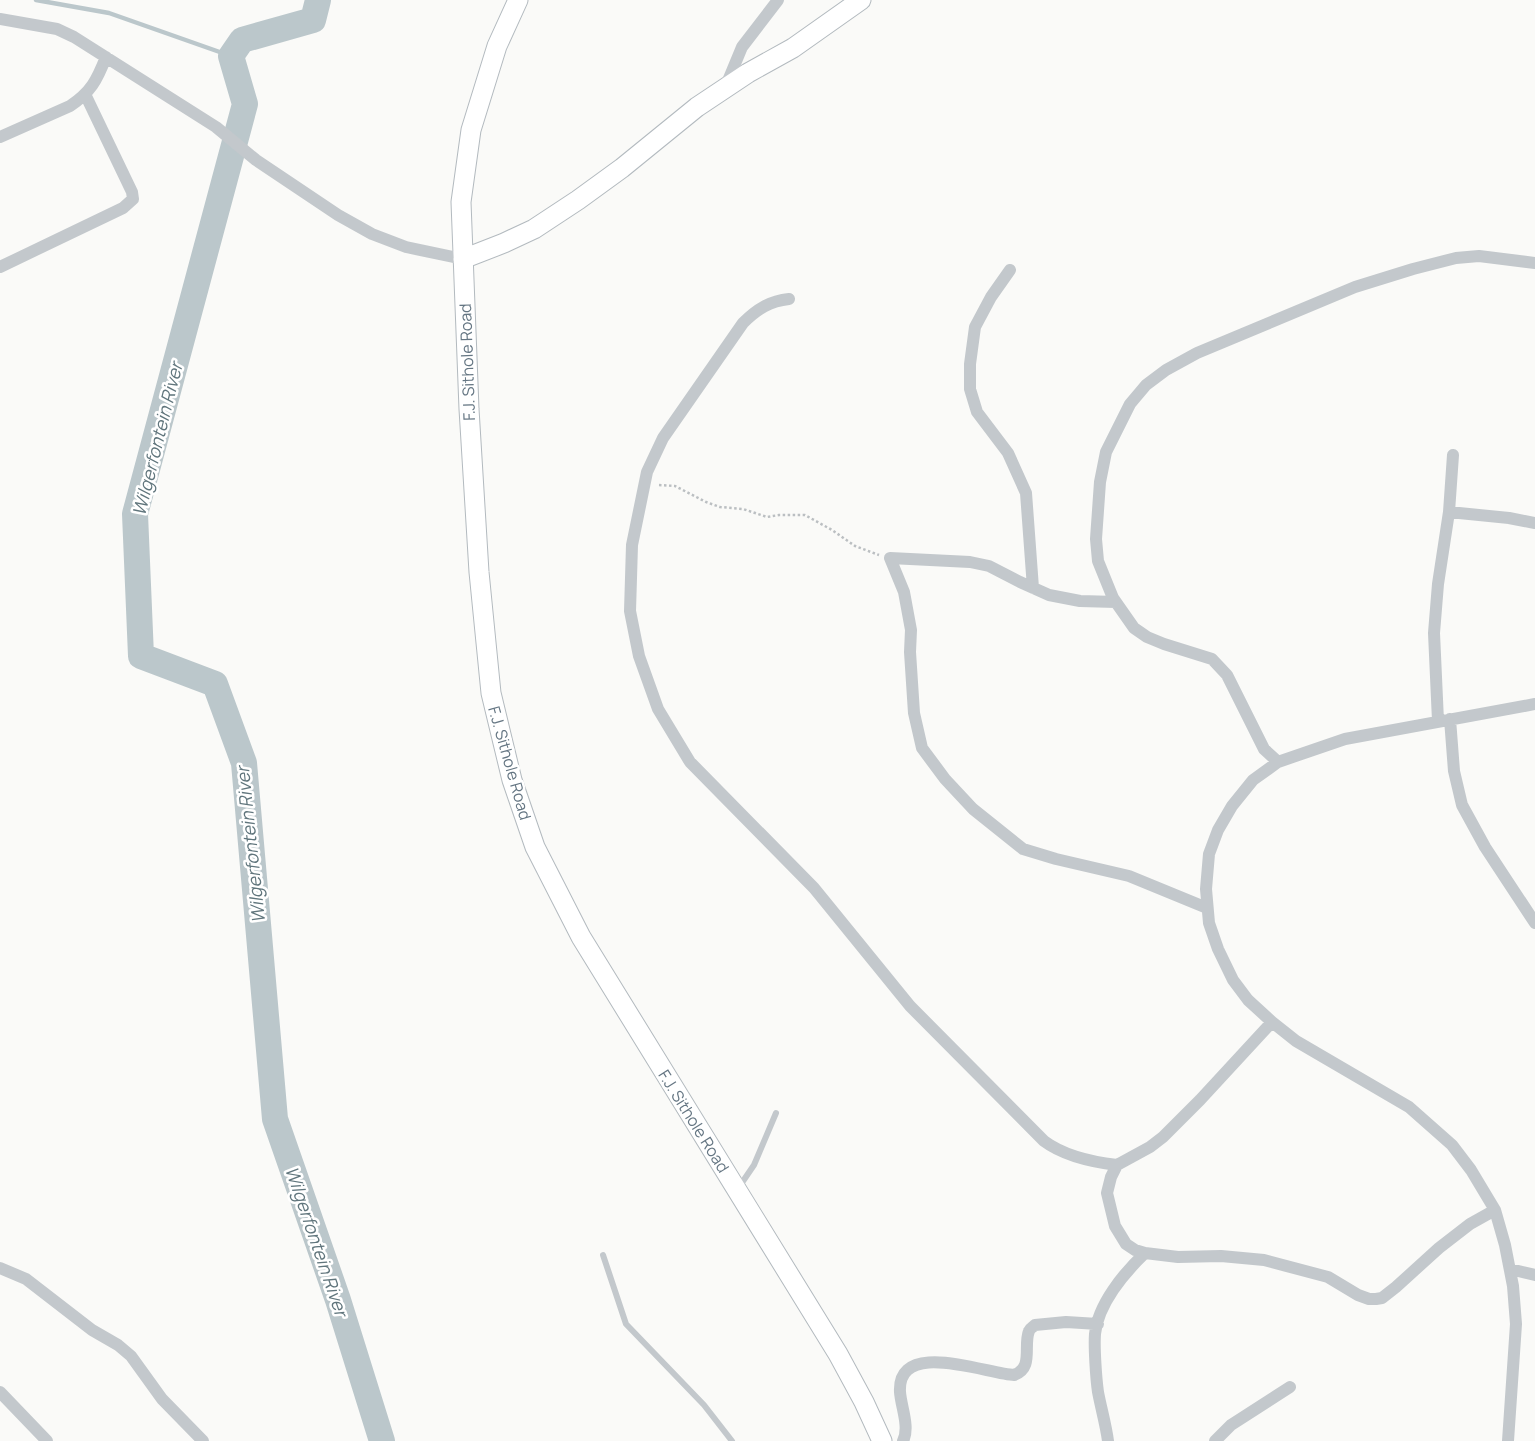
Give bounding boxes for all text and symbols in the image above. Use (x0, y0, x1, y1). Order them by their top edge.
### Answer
street label: F.J. Sithole Road (454, 303, 480, 421)
water label: Wilgerfontein River (126, 357, 188, 518)
street label: F.J. Sithole Road (483, 704, 537, 822)
water label: Wilgerfontein River (230, 763, 270, 924)
street label: F.J. Sithole Road (654, 1065, 734, 1177)
water label: Wilgerfontein River (280, 1163, 355, 1322)

